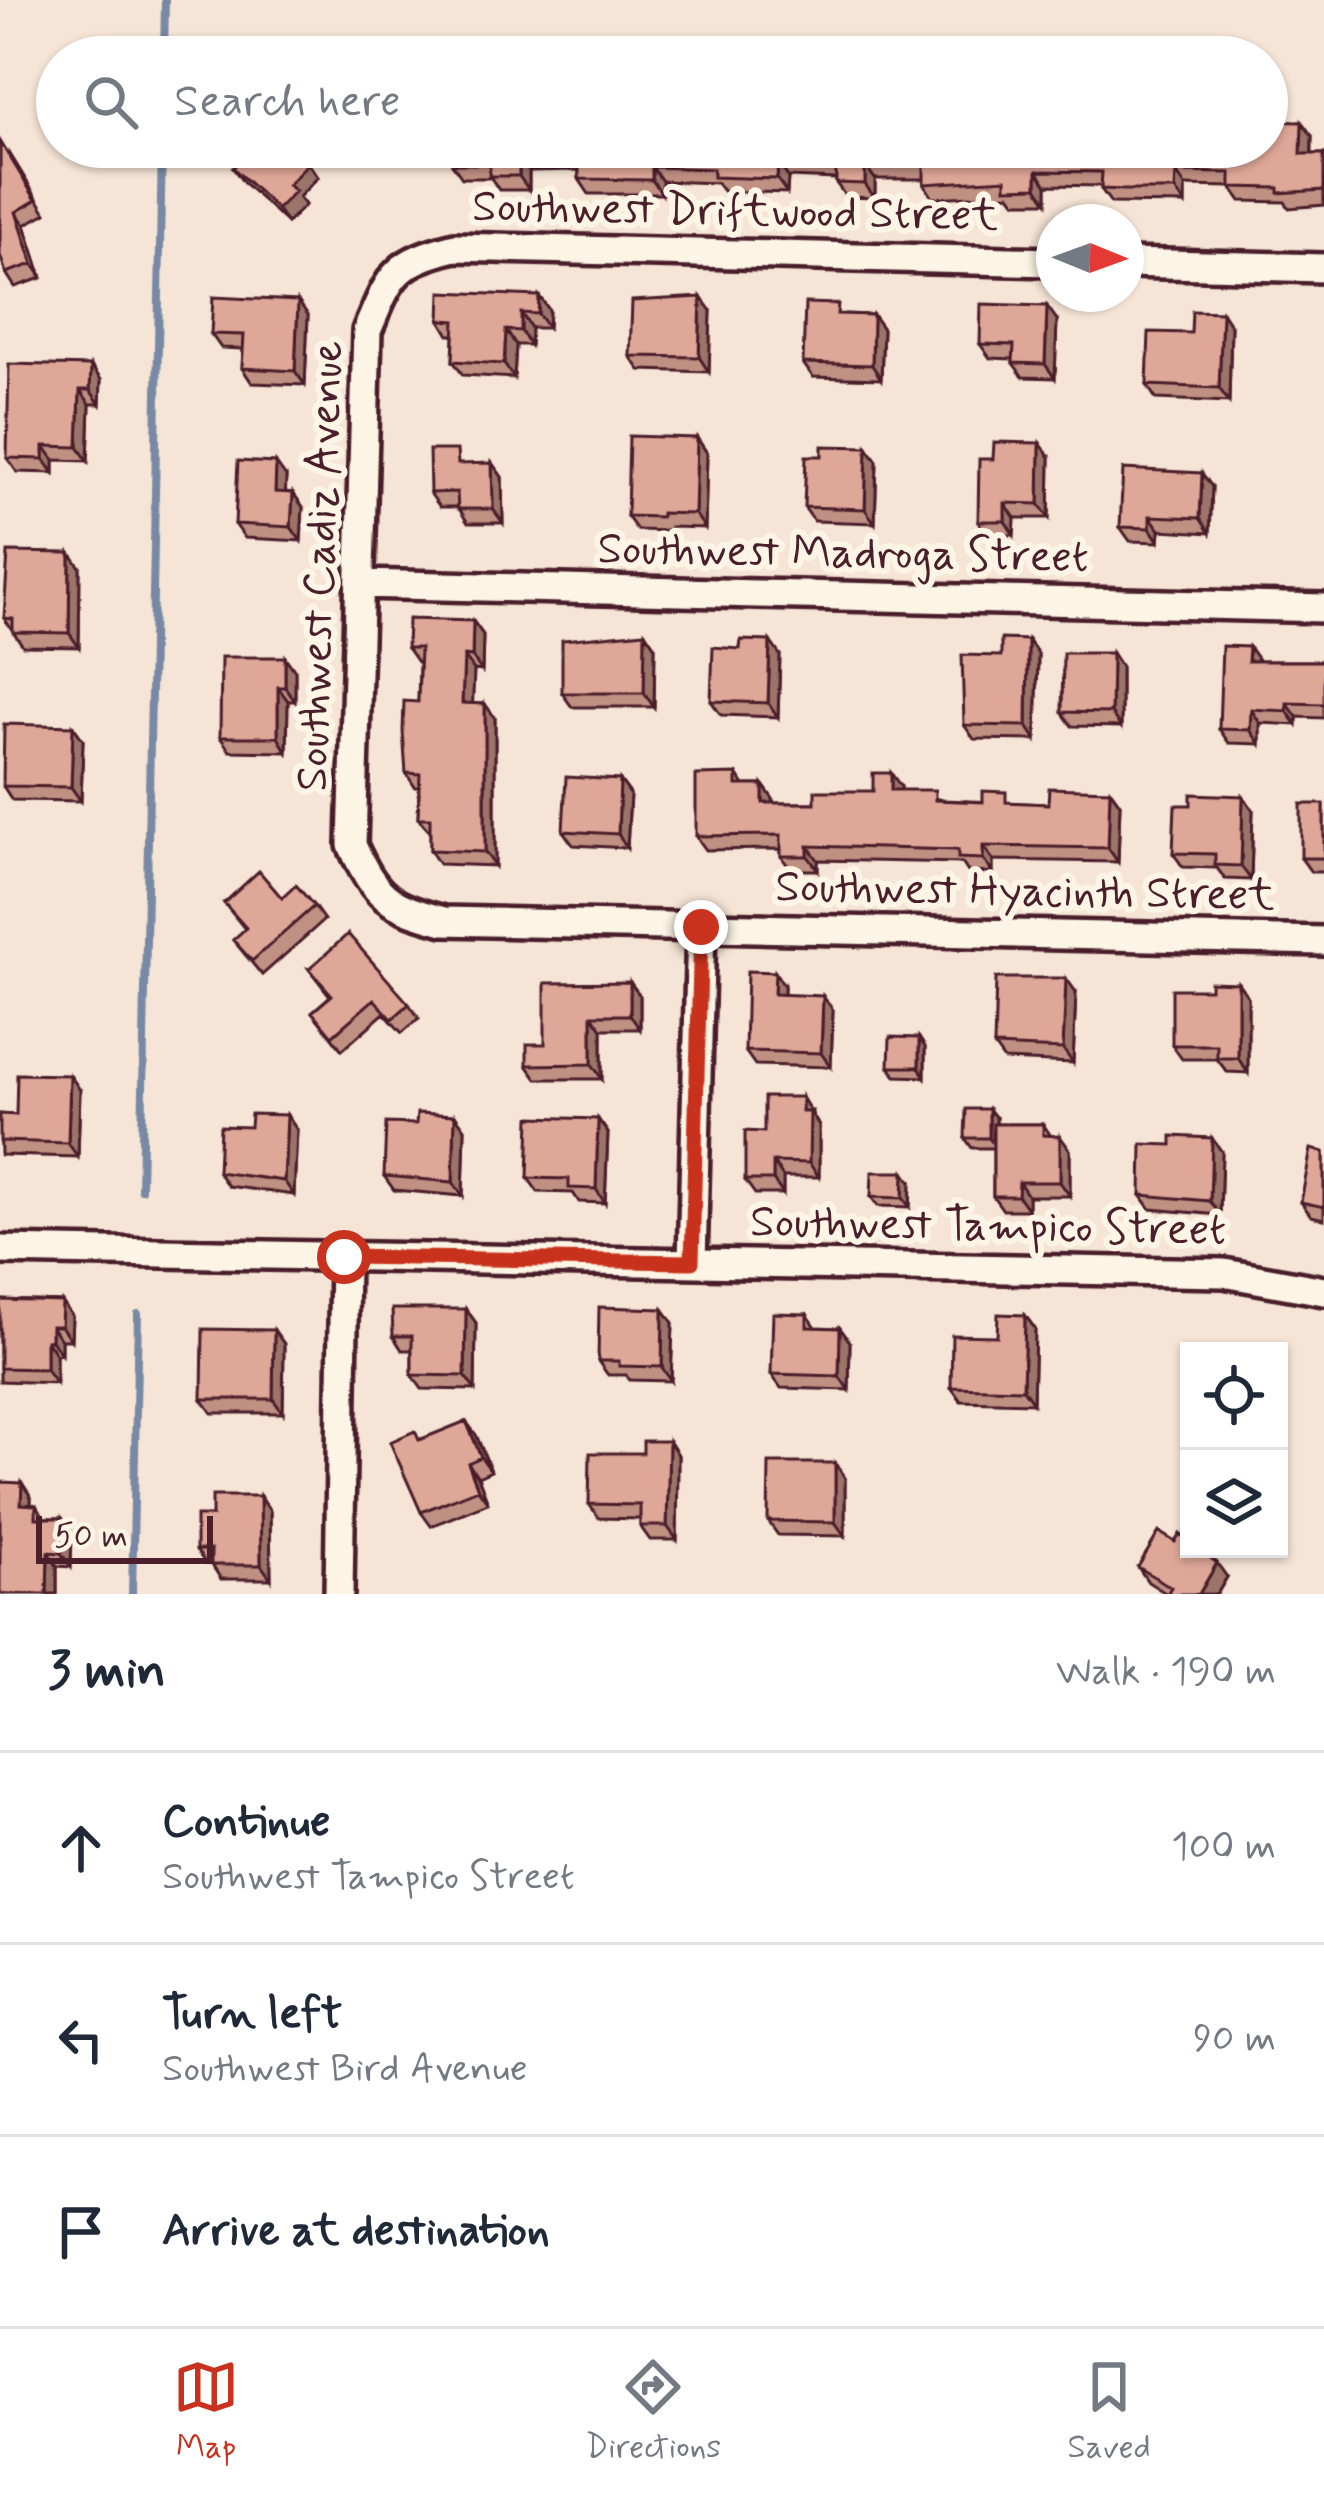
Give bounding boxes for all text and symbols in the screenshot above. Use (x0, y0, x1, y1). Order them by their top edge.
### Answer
search box (36, 36, 1288, 168)
icon: search (78, 69, 144, 135)
text: Search here (174, 73, 401, 132)
street label: Southwest Driftwood Street (471, 178, 999, 246)
north arrow (1036, 204, 1144, 312)
street label: Southwest Cadiz Avenue (284, 340, 358, 792)
street label: Southwest Madroga Street (597, 520, 1089, 588)
street label: Southwest Hyacinth Street (775, 858, 1275, 926)
route end (674, 900, 728, 954)
street label: Southwest Tampico Street (750, 1193, 1226, 1261)
route start (317, 1230, 371, 1284)
map controls (1180, 1342, 1288, 1558)
button: locate (1180, 1342, 1288, 1450)
button: layers (1180, 1450, 1288, 1558)
scale bar (36, 1510, 213, 1563)
text: 50 m (54, 1515, 128, 1559)
text: 3 min (48, 1639, 166, 1705)
text: Walk · 190 m (1056, 1647, 1276, 1698)
text: Continue (162, 1793, 330, 1852)
icon: ahead (48, 1815, 114, 1881)
text: 100 m (1171, 1822, 1276, 1873)
text: Southwest Tampico Street (162, 1852, 575, 1903)
text: Turn left (162, 1985, 342, 2044)
icon: left (48, 2007, 114, 2073)
text: 90 m (1193, 2014, 1276, 2065)
text: Southwest Bird Avenue (162, 2044, 528, 2095)
icon: arrive (48, 2199, 114, 2265)
text: Arrive at destination (162, 2202, 550, 2261)
tab: Map (173, 2354, 239, 2470)
tab: Directions (585, 2354, 721, 2470)
tab: Saved (1067, 2354, 1151, 2470)

